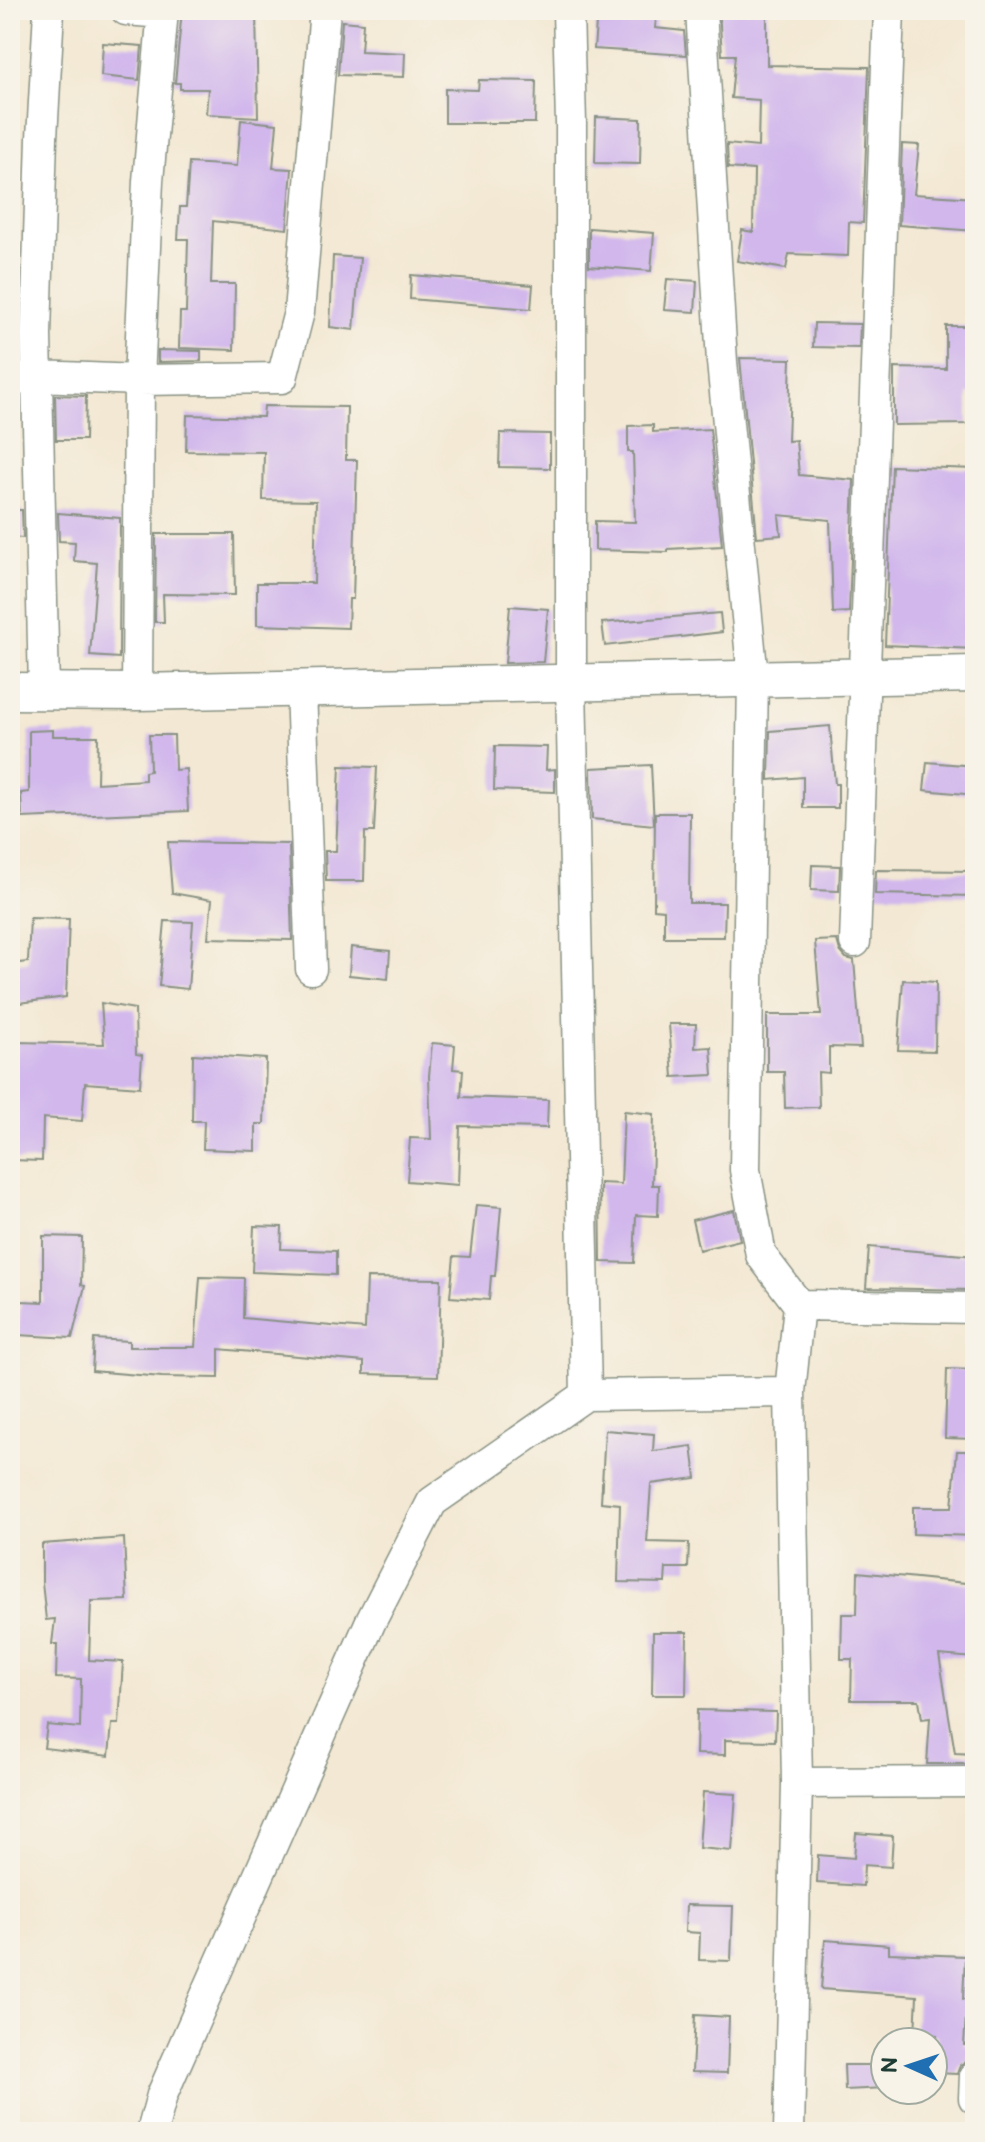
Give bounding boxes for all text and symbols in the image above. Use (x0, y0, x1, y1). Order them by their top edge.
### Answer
north arrow (869, 2026, 949, 2106)
text: N (877, 2056, 904, 2074)

